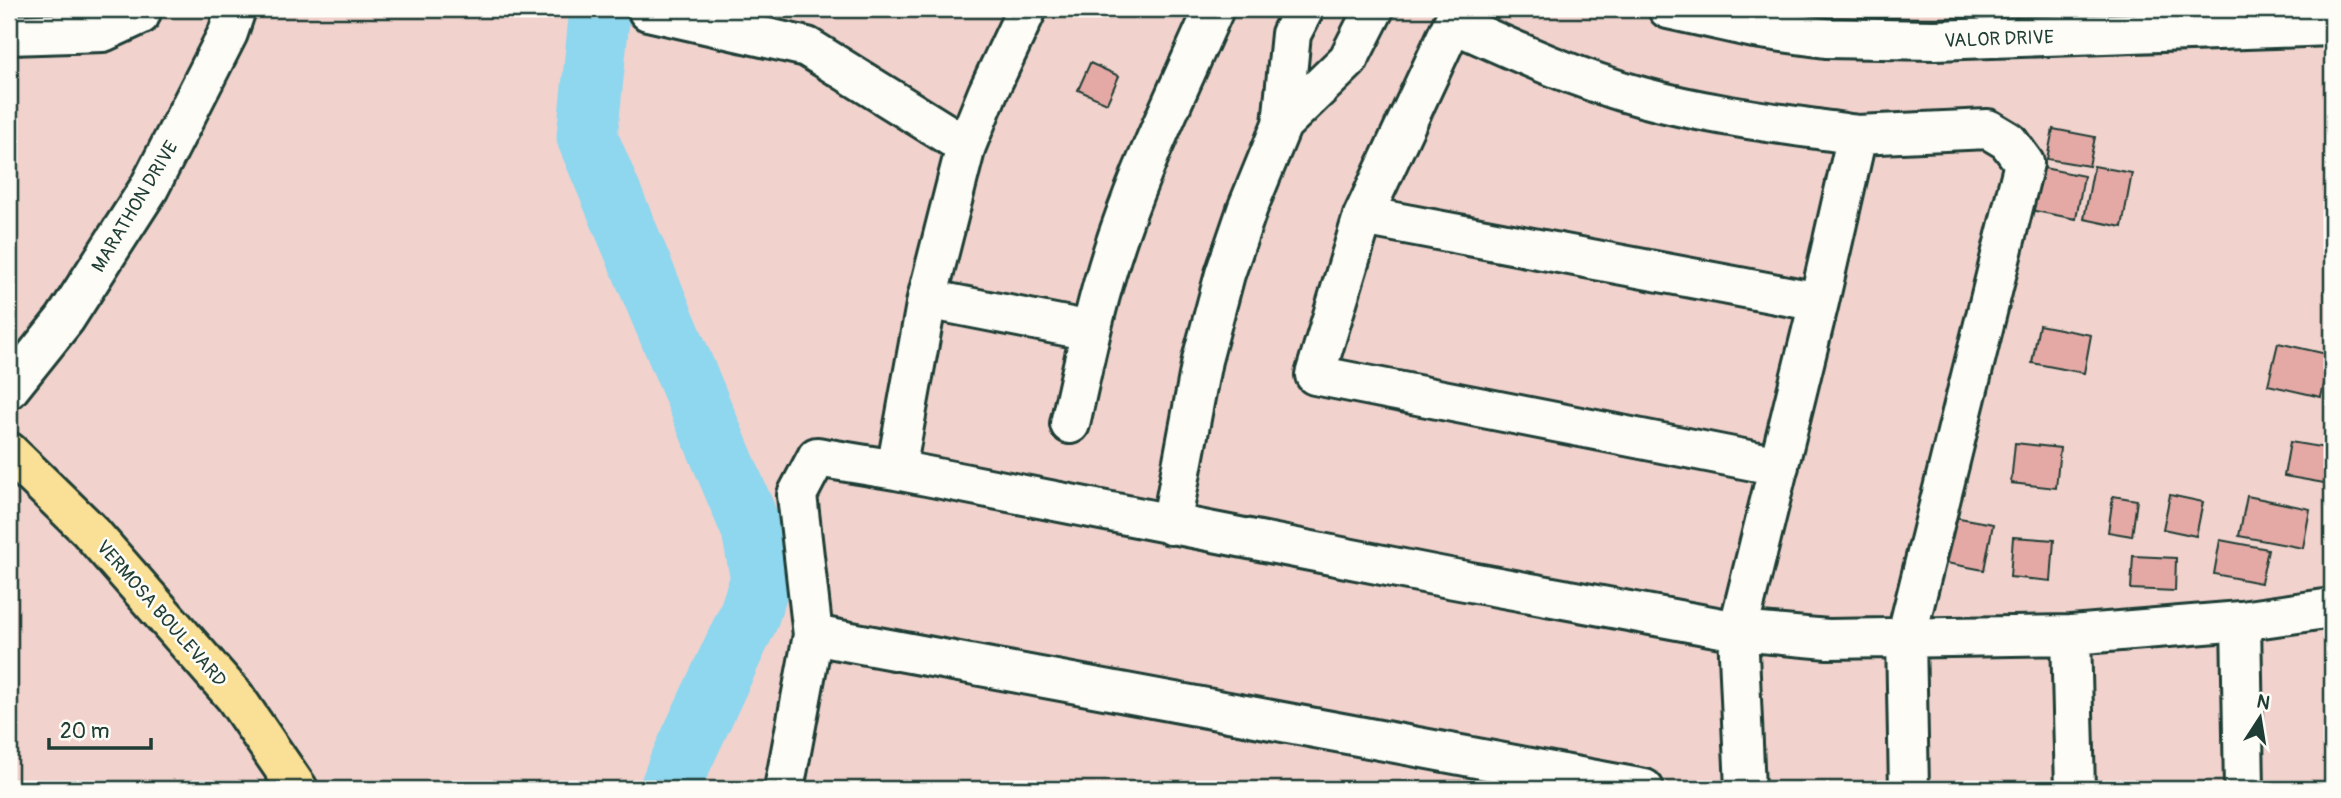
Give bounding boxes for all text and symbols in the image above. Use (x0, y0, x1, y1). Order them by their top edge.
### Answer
street label: VALOR DRIVE (1944, 25, 2054, 53)
street label: MARATHON DRIVE (86, 136, 184, 277)
street label: VERMOSA BOULEVARD (91, 535, 232, 692)
north arrow (2226, 682, 2296, 752)
text: N (2255, 689, 2272, 715)
scale bar (49, 707, 150, 751)
text: 20 m (60, 718, 109, 745)

